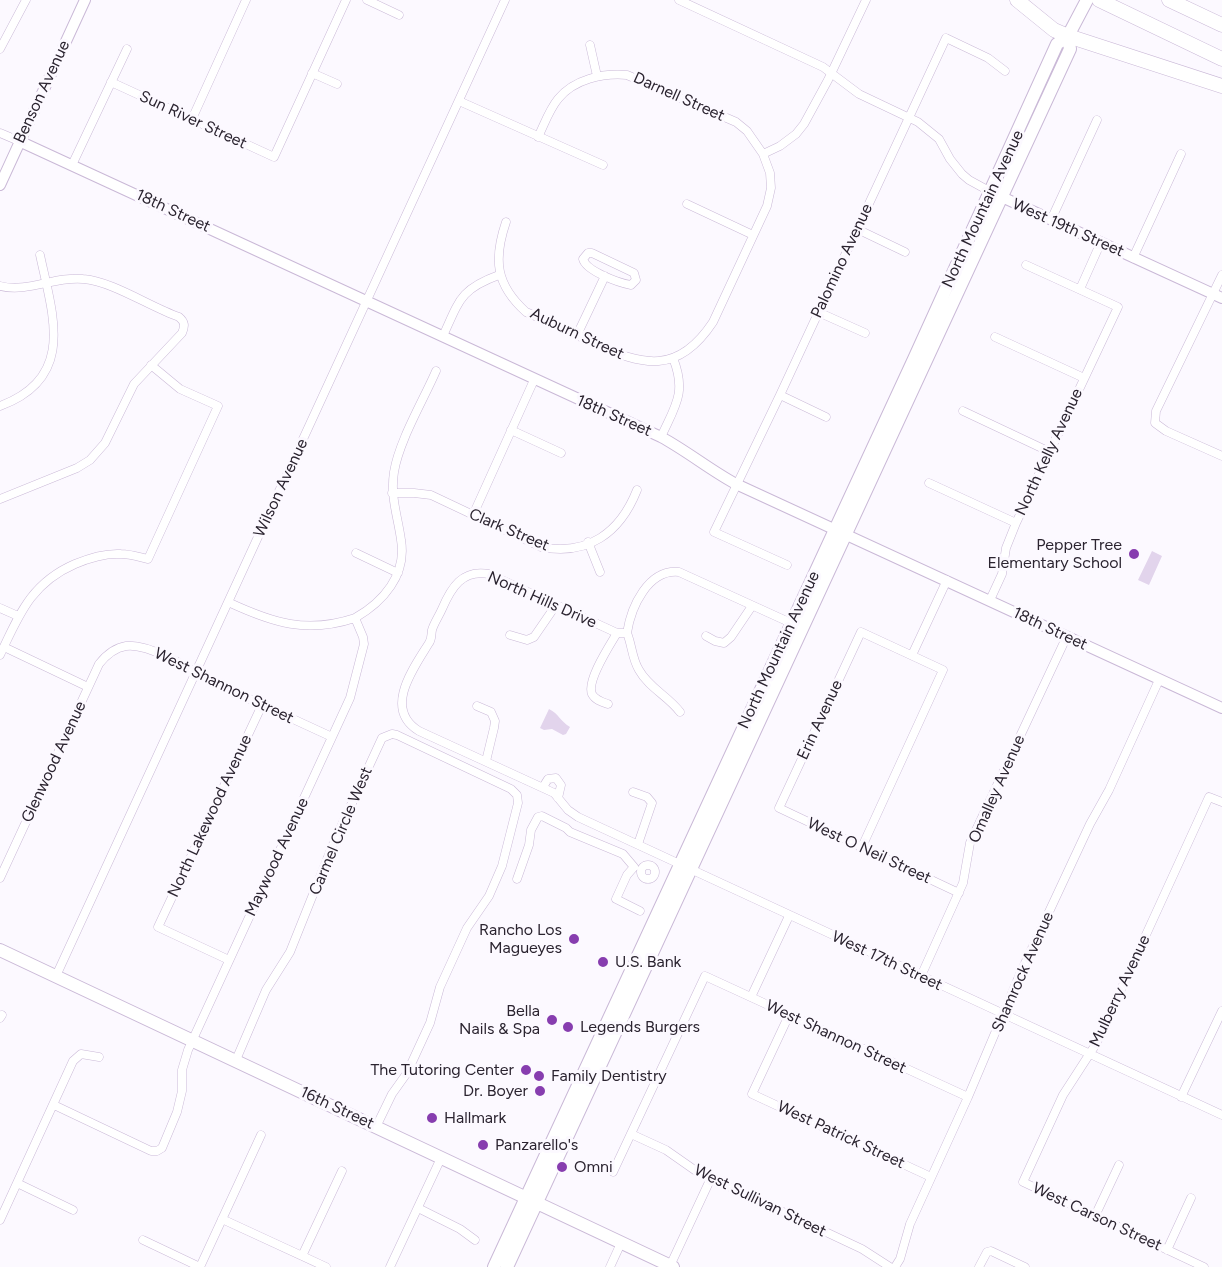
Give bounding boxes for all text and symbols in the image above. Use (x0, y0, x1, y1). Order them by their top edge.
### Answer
street label: Benson Avenue (10, 38, 74, 146)
street label: Darnell Street (630, 68, 728, 126)
street label: Sun River Street (136, 87, 250, 153)
street label: North Mountain Avenue (938, 127, 1028, 291)
street label: 18th Street (133, 185, 213, 237)
street label: West 19th Street (1009, 195, 1127, 261)
street label: Palomino Avenue (807, 201, 877, 321)
street label: Auburn Street (527, 304, 627, 364)
street label: North Kelly Avenue (1011, 385, 1087, 519)
street label: 18th Street (573, 391, 655, 441)
street label: Wilson Avenue (250, 436, 312, 540)
street label: Clark Street (466, 505, 552, 555)
place label: Pepper Tree Elementary School (988, 535, 1122, 573)
marker: Pepper Tree Elementary School (1127, 547, 1141, 561)
street label: North Hills Drive (485, 567, 599, 633)
street label: North Mountain Avenue (734, 568, 824, 732)
street label: 18th Street (1010, 603, 1090, 655)
street label: West Shannon Street (151, 644, 297, 728)
street label: Erin Avenue (793, 677, 847, 763)
street label: Glenwood Avenue (17, 698, 91, 826)
street label: North Lakewood Avenue (164, 732, 256, 900)
street label: Omalley Avenue (965, 732, 1029, 846)
street label: Carmel Circle West (305, 764, 377, 898)
street label: Maywood Avenue (241, 795, 313, 919)
street label: West O Neil Street (804, 814, 934, 888)
street label: Shamrock Avenue (988, 909, 1058, 1035)
place label: Rancho Los Magueyes (479, 920, 562, 958)
street label: West 17th Street (829, 927, 945, 995)
marker: Rancho Los Magueyes (567, 932, 581, 946)
street label: Mulberry Avenue (1086, 932, 1154, 1050)
place label: U.S. Bank (615, 952, 681, 972)
marker: U.S. Bank (596, 955, 610, 969)
street label: West Shannon Street (763, 996, 909, 1078)
place label: Bella Nails & Spa (459, 1001, 540, 1039)
marker: Bella Nails & Spa (545, 1013, 559, 1027)
place label: Legends Burgers (580, 1017, 700, 1037)
marker: Legends Burgers (561, 1020, 575, 1034)
place label: The Tutoring Center (371, 1060, 514, 1080)
marker: The Tutoring Center (519, 1063, 533, 1077)
place label: Family Dentistry (551, 1066, 667, 1086)
marker: Family Dentistry (532, 1069, 546, 1083)
place label: Dr. Boyer (463, 1081, 528, 1101)
street label: 16th Street (297, 1083, 377, 1133)
marker: Dr. Boyer (533, 1084, 547, 1098)
street label: West Patrick Street (774, 1097, 908, 1173)
place label: Hallmark (444, 1108, 506, 1128)
marker: Hallmark (425, 1111, 439, 1125)
place label: Panzarello's (495, 1135, 578, 1155)
marker: Panzarello's (476, 1138, 490, 1152)
place label: Omni (574, 1157, 613, 1177)
marker: Omni (555, 1160, 569, 1174)
street label: West Sullivan Street (691, 1161, 829, 1241)
street label: West Carson Street (1029, 1179, 1165, 1255)

